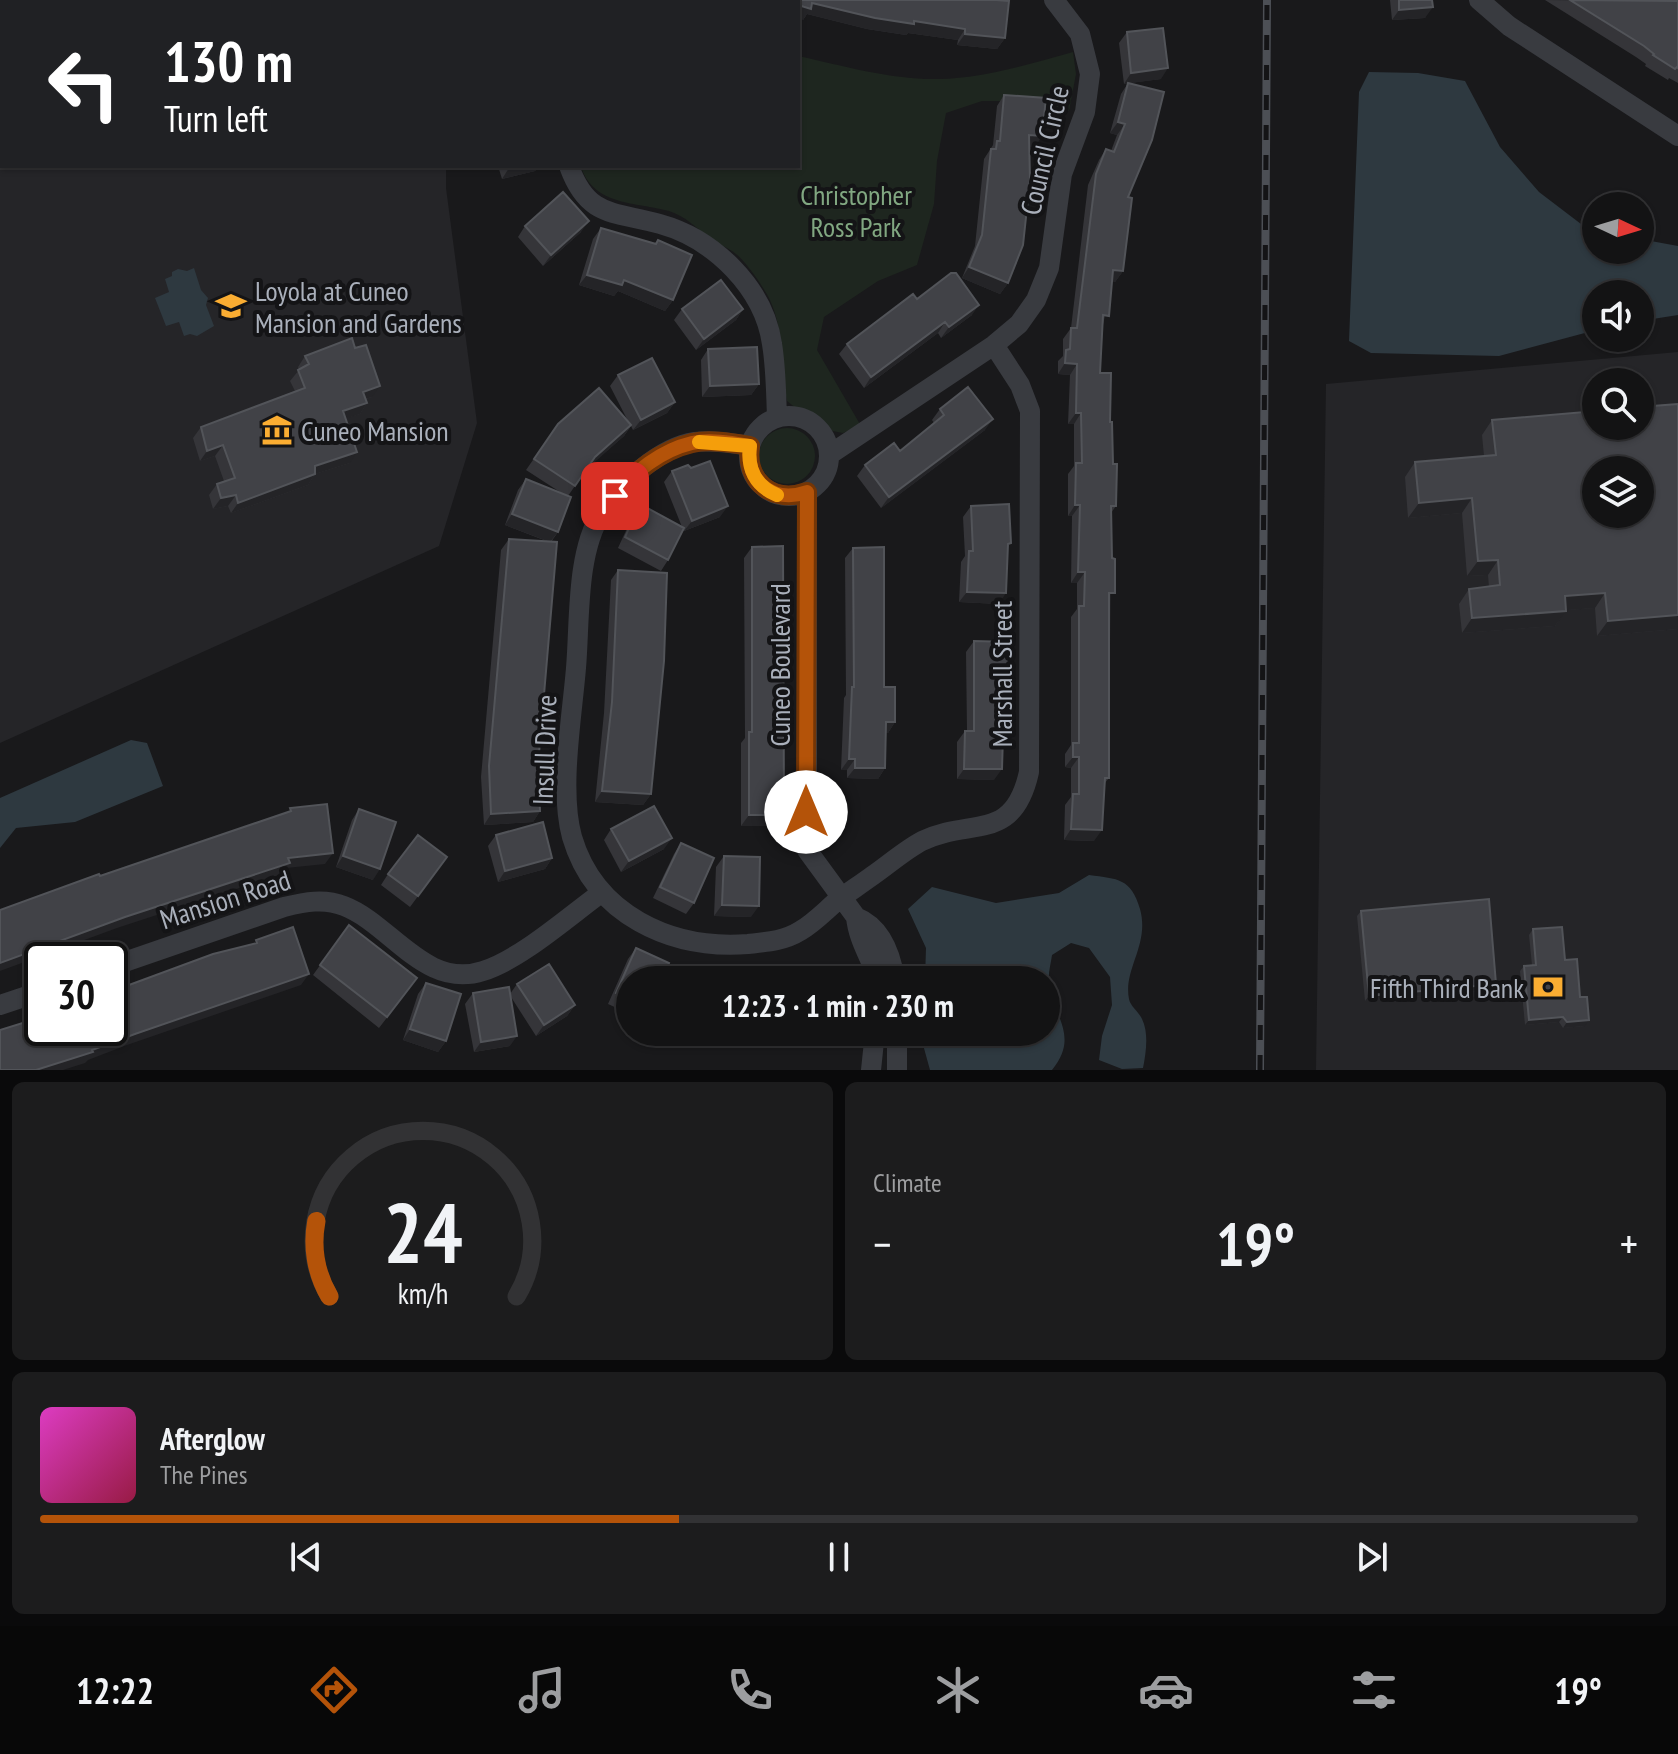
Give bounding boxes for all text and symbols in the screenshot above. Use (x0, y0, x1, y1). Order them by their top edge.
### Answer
text: 130 m (164, 25, 293, 97)
icon: left (32, 32, 136, 136)
street label: Council Circle (1011, 82, 1077, 218)
text: Turn left (164, 95, 268, 142)
park label: Christopher Ross Park (800, 176, 912, 245)
north arrow (1582, 192, 1654, 264)
map controls (1582, 192, 1654, 528)
place label: Loyola at Cuneo Mansion and Gardens (255, 272, 462, 341)
button: sound (1582, 280, 1654, 352)
school or university icon: Loyola at Cuneo Mansion and Gardens (214, 289, 248, 323)
button: search (1582, 368, 1654, 440)
place label: Cuneo Mansion (301, 412, 449, 449)
museum icon: Cuneo Mansion (260, 413, 294, 447)
button: layers (1582, 456, 1654, 528)
pin (581, 462, 649, 530)
icon: arrive (593, 474, 637, 518)
street label: Cuneo Boulevard (761, 583, 798, 747)
street label: Marshall Street (983, 600, 1020, 747)
street label: Insull Drive (524, 694, 564, 806)
position arrow (764, 770, 848, 854)
street label: Mansion Road (155, 861, 295, 937)
speed limit sign: 30 (24, 942, 128, 1046)
place label: Fifth Third Bank (1370, 969, 1524, 1006)
bank icon: Fifth Third Bank (1531, 970, 1565, 1004)
text: 12:23 · 1 min · 230 m (722, 986, 954, 1025)
text: Climate (873, 1166, 942, 1199)
text: 24 (383, 1178, 462, 1286)
text: 19° (1216, 1205, 1295, 1283)
text: − (873, 1215, 891, 1272)
text: + (1620, 1215, 1638, 1272)
text: km/h (397, 1275, 448, 1312)
text: Afterglow (160, 1419, 265, 1458)
text: The Pines (160, 1458, 248, 1491)
icon: previous (284, 1535, 328, 1579)
icon: pause (817, 1535, 861, 1579)
icon: next (1350, 1535, 1394, 1579)
icon: directions (306, 1662, 362, 1718)
icon: music (514, 1662, 570, 1718)
icon: phone (722, 1662, 778, 1718)
icon: climate (930, 1662, 986, 1718)
icon: car (1138, 1662, 1194, 1718)
icon: filters (1346, 1662, 1402, 1718)
text: 12:22 (76, 1667, 154, 1714)
text: 19° (1554, 1667, 1602, 1714)

